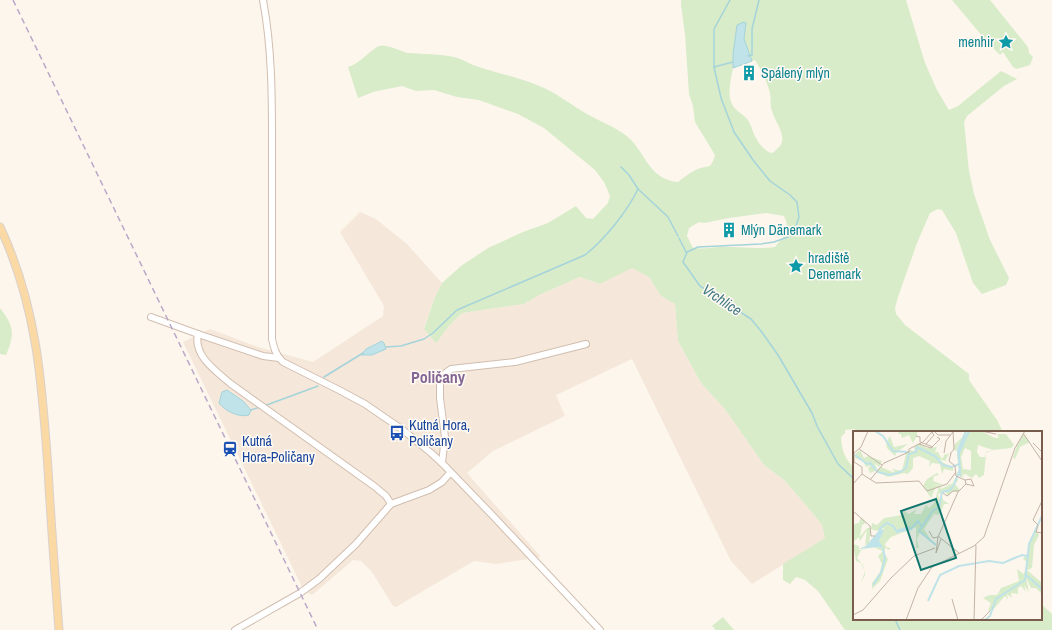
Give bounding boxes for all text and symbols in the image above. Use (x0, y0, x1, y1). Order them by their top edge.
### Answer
place label: menhir (958, 33, 994, 51)
place icon: menhir (997, 33, 1015, 51)
building icon: Spálený mlýn (740, 64, 758, 82)
place label: Spálený mlýn (761, 64, 830, 82)
building icon: Mlýn Dänemark (720, 221, 738, 239)
place label: Mlýn Dänemark (741, 221, 822, 239)
place label: hradiště Denemark (808, 249, 861, 283)
place icon: hradiště Denemark (787, 257, 805, 275)
water label: Vrchlice (698, 279, 746, 321)
district label: Poličany (411, 366, 466, 388)
place label: Kutná Hora, Poličany (409, 416, 470, 450)
bus stop icon: Kutná Hora, Poličany (388, 424, 406, 442)
inset map (853, 431, 1042, 620)
place label: Kutná Hora-Poličany (242, 432, 315, 466)
station icon: Kutná Hora-Poličany (221, 440, 239, 458)

